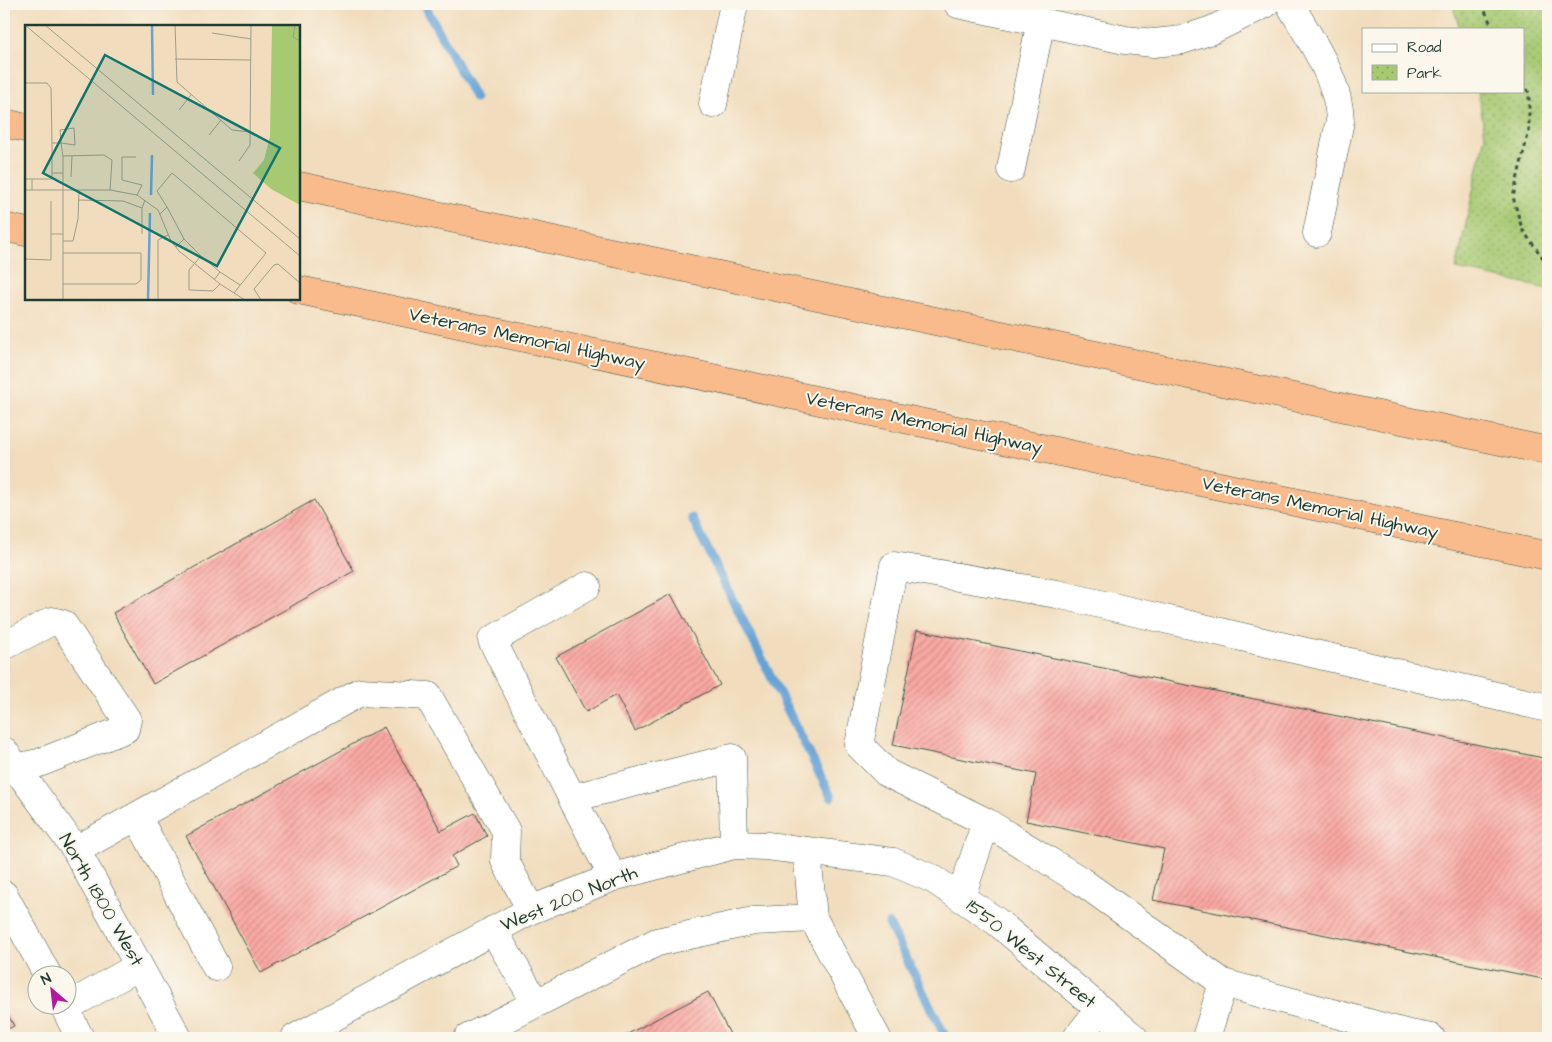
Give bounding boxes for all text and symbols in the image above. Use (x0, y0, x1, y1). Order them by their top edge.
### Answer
inset map (25, 25, 300, 300)
legend (1362, 28, 1524, 92)
text: Road (1407, 37, 1442, 58)
text: Park (1407, 63, 1442, 84)
street label: Veterans Memorial Highway (406, 301, 648, 378)
street label: Veterans Memorial Highway (803, 385, 1045, 462)
street label: Veterans Memorial Highway (1199, 470, 1441, 547)
street label: North 1800 West (52, 829, 150, 972)
street label: West 200 North (496, 859, 642, 939)
street label: 1550 West Street (960, 893, 1102, 1015)
north arrow (28, 964, 78, 1014)
text: N (38, 968, 55, 990)

